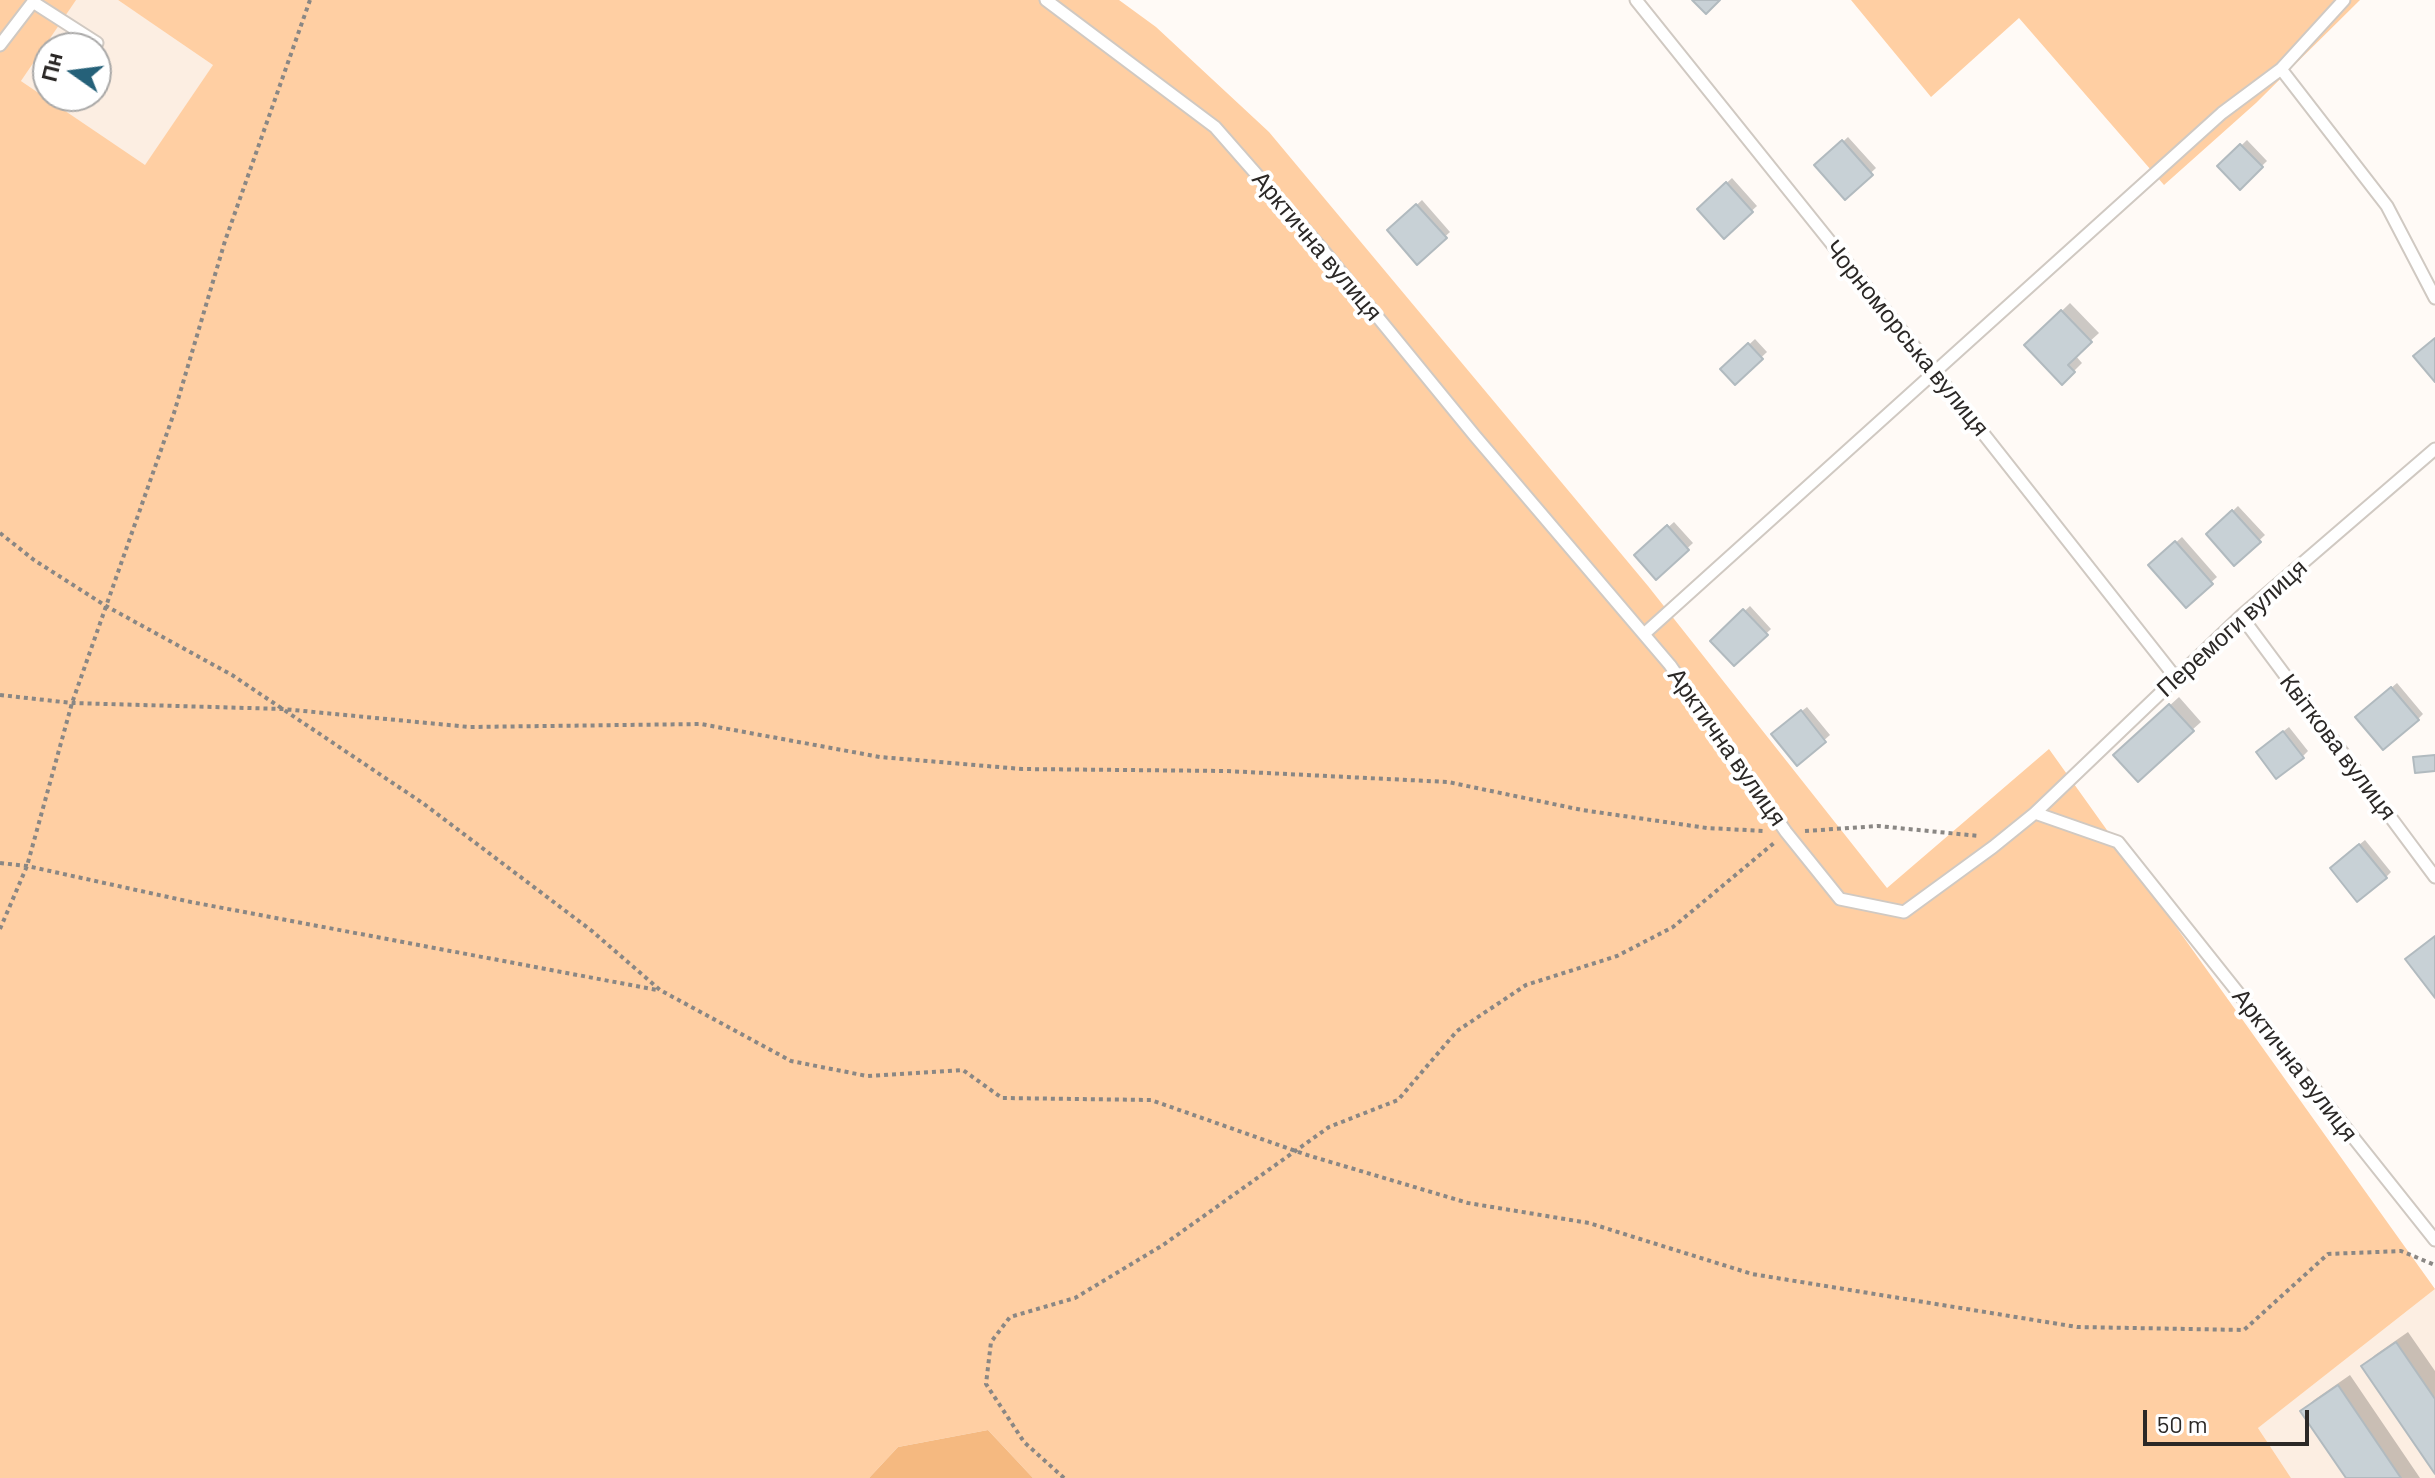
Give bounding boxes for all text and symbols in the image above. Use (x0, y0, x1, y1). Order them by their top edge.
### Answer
north arrow (32, 32, 112, 112)
text: Пн (35, 49, 67, 84)
street label: Арктична вулиця (1246, 165, 1388, 327)
street label: Чорноморська вулиця (1819, 234, 1995, 442)
street label: Перемоги вулиця (2151, 553, 2313, 703)
street label: Арктична вулиця (1662, 662, 1792, 832)
street label: Квіткова вулиця (2274, 668, 2402, 826)
street label: Арктична вулиця (2226, 983, 2364, 1147)
scale bar (2147, 1394, 2313, 1444)
text: 50 m (2157, 1409, 2208, 1438)

